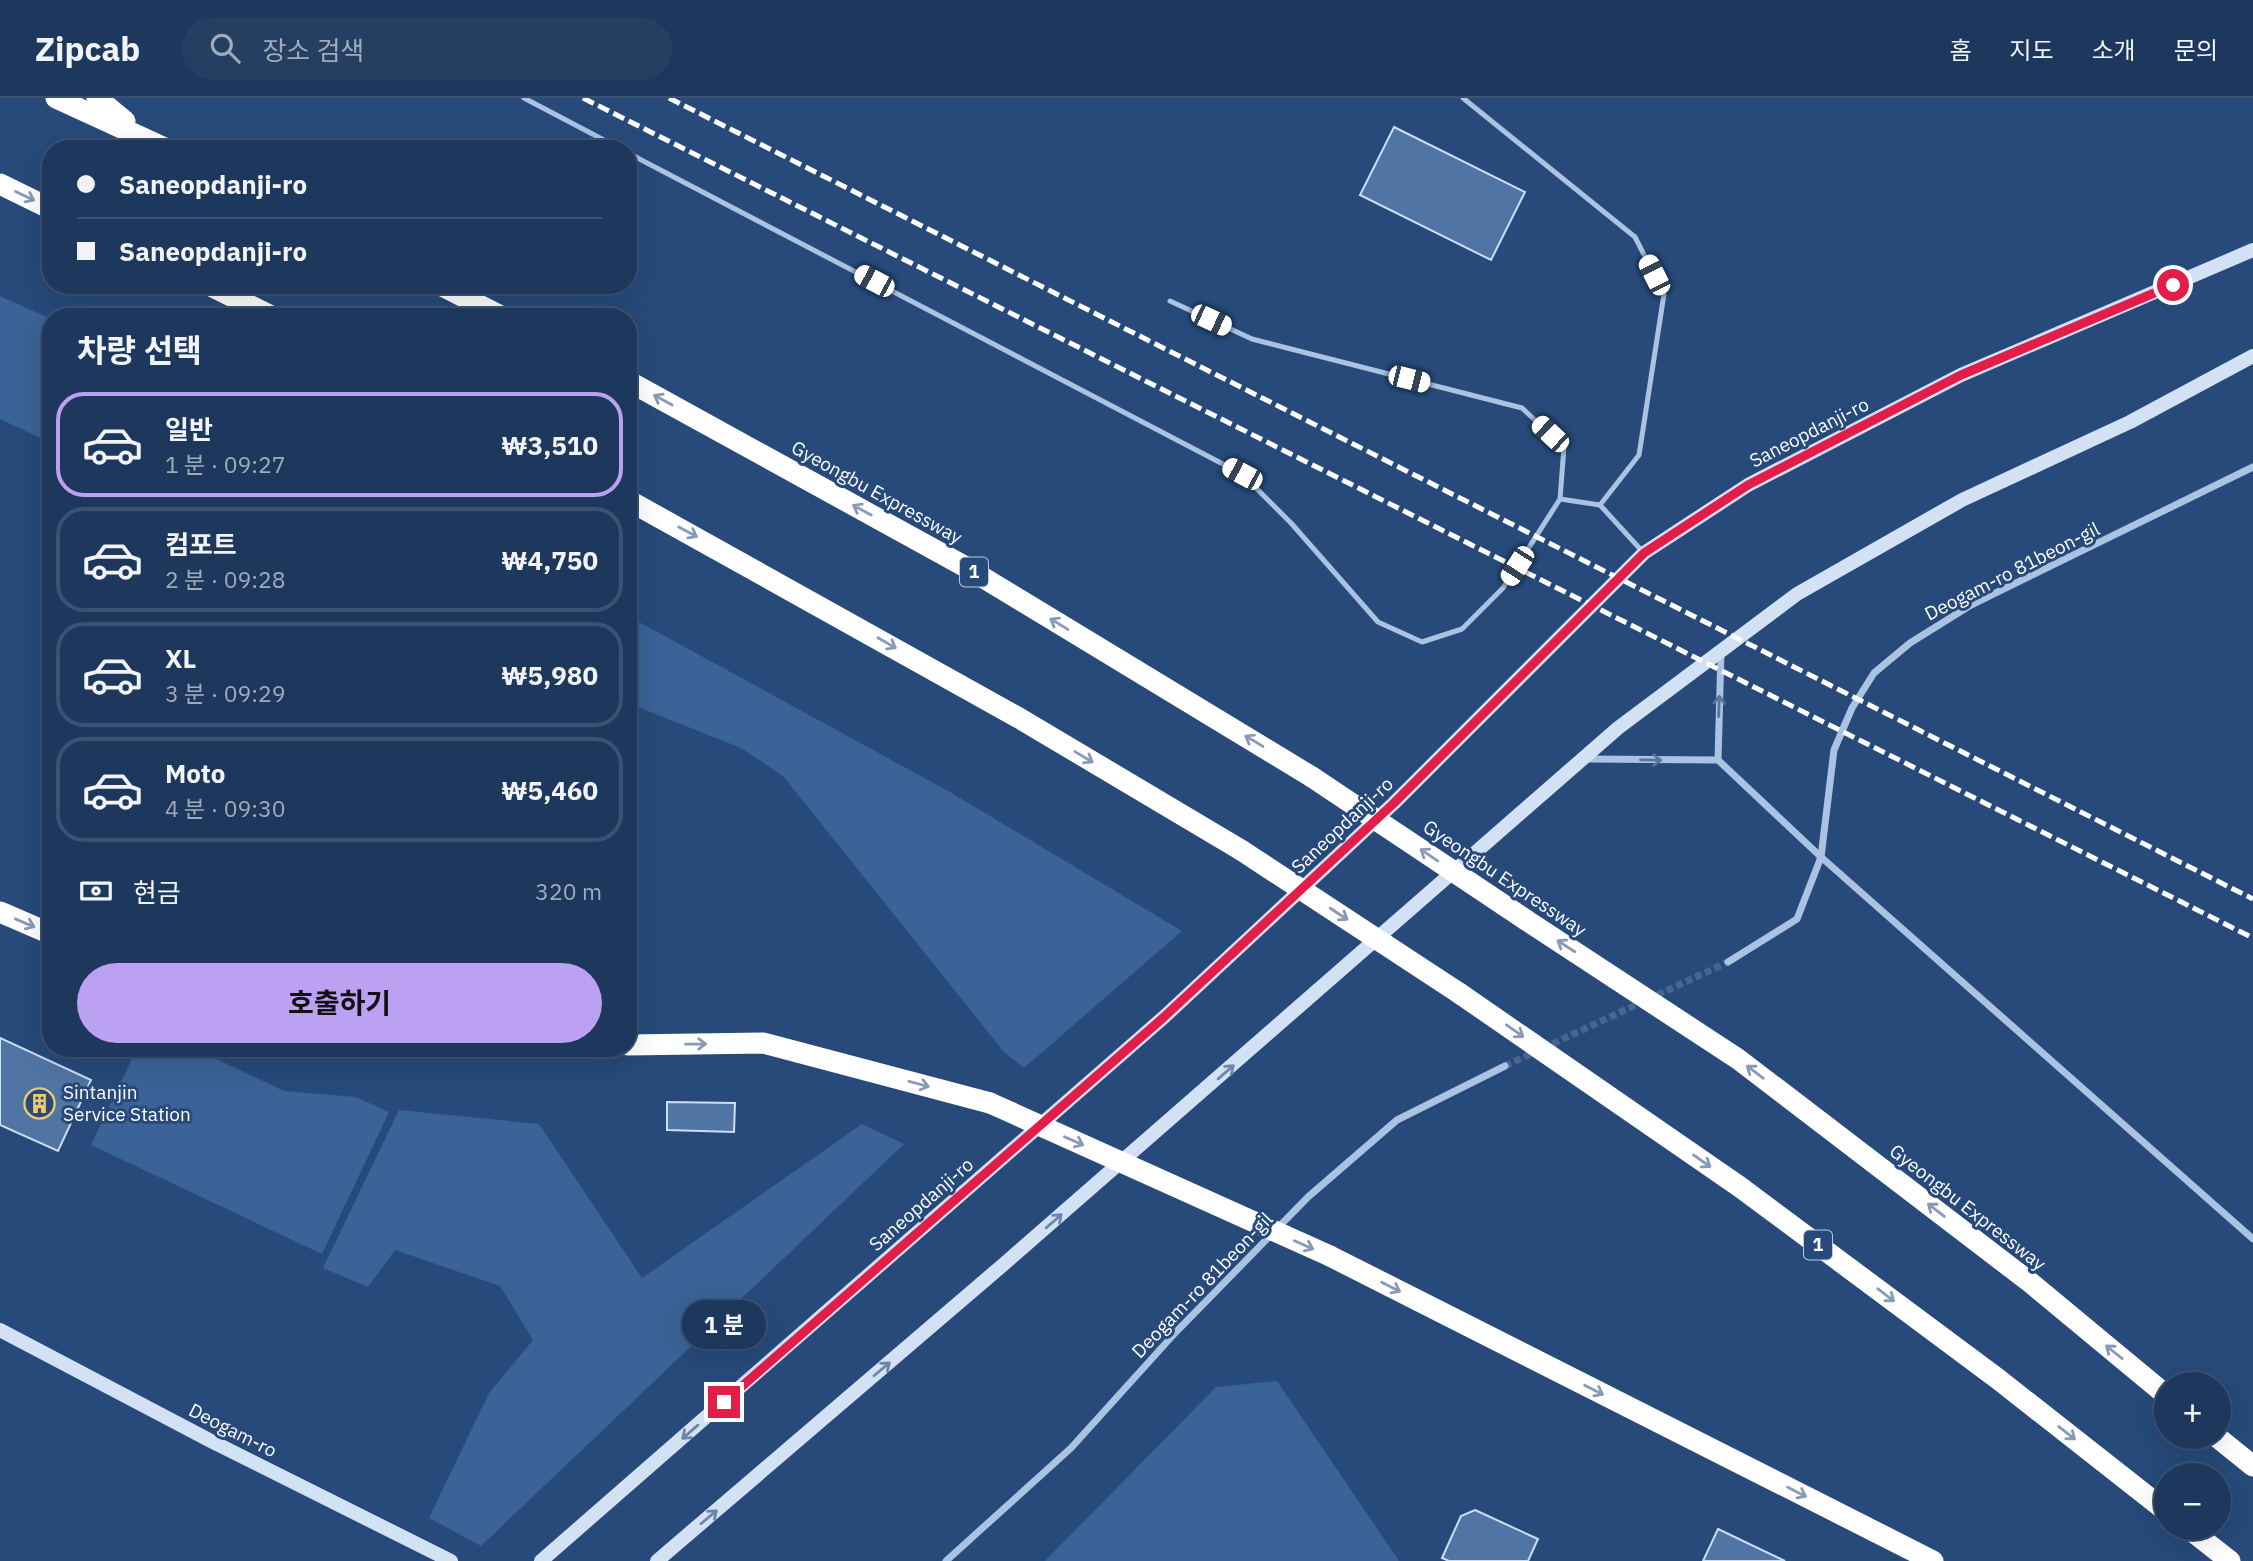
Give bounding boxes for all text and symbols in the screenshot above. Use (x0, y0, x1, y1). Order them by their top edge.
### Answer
search box (182, 17, 672, 80)
text: Zipcab (35, 27, 140, 70)
icon: search (206, 29, 244, 67)
text: 장소 검색 (262, 33, 364, 67)
text: 홈 (1949, 34, 1971, 66)
text: 지도 (2009, 34, 2054, 66)
text: 소개 (2092, 34, 2136, 66)
text: 문의 (2174, 34, 2218, 66)
text: Saneopdanji-ro (119, 167, 307, 201)
one-way arrow (14, 190, 35, 204)
text: Saneopdanji-ro (119, 234, 307, 268)
car (1636, 252, 1673, 298)
car (851, 262, 898, 300)
route start (2157, 269, 2189, 301)
car (1188, 302, 1235, 338)
text: 차량 선택 (77, 329, 202, 371)
car (1387, 364, 1432, 394)
street label: Saneopdanji-ro (1745, 392, 1873, 472)
one-way arrow (653, 393, 674, 406)
text: 일반 (165, 412, 213, 446)
car (1528, 412, 1573, 456)
icon: car (81, 413, 144, 476)
text: ₩3,510 (501, 428, 598, 462)
street label: Gyeongbu Expressway (787, 435, 967, 549)
text: 1 분 · 09:27 (165, 449, 286, 479)
car (1219, 455, 1266, 493)
one-way arrow (853, 503, 873, 517)
street label: Deogam-ro 81beon-gil (1920, 516, 2104, 626)
one-way arrow (677, 526, 698, 539)
text: 컴포트 (165, 527, 237, 561)
icon: car (81, 528, 144, 591)
text: ₩4,750 (501, 543, 598, 577)
car (1497, 543, 1538, 589)
road number: 1 (960, 558, 988, 586)
text: 2 분 · 09:28 (165, 564, 286, 594)
one-way arrow (1050, 616, 1070, 630)
one-way arrow (876, 636, 896, 650)
text: XL (165, 641, 196, 675)
icon: car (81, 643, 144, 706)
text: ₩5,980 (501, 658, 598, 692)
text: 3 분 · 09:29 (165, 678, 286, 708)
one-way arrow (1712, 695, 1726, 718)
one-way arrow (1245, 734, 1265, 748)
one-way arrow (1073, 750, 1093, 764)
one-way arrow (1639, 753, 1662, 766)
text: Moto (165, 756, 225, 790)
icon: car (81, 758, 144, 821)
street label: Saneopdanji-ro (1286, 772, 1398, 878)
text: ₩5,460 (501, 773, 598, 807)
text: 4 분 · 09:30 (165, 793, 286, 823)
street label: Gyeongbu Expressway (1419, 814, 1592, 942)
one-way arrow (1420, 847, 1439, 862)
icon: cash (77, 872, 115, 910)
text: 현금 (133, 875, 181, 909)
text: 320 m (535, 876, 602, 906)
one-way arrow (1329, 907, 1348, 921)
one-way arrow (14, 917, 36, 930)
one-way arrow (1556, 938, 1576, 952)
button: 호출하기 (77, 963, 602, 1043)
one-way arrow (1505, 1024, 1524, 1039)
one-way arrow (685, 1037, 708, 1051)
one-way arrow (1217, 1063, 1234, 1080)
one-way arrow (1746, 1064, 1765, 1079)
one-way arrow (907, 1078, 930, 1091)
place label: Sintanjin Service Station (63, 1080, 191, 1126)
building icon: Sintanjin Service Station (23, 1086, 57, 1120)
one-way arrow (1063, 1135, 1084, 1148)
street label: Gyeongbu Expressway (1885, 1138, 2051, 1276)
street label: Saneopdanji-ro (864, 1152, 978, 1256)
one-way arrow (1692, 1154, 1711, 1168)
one-way arrow (1927, 1203, 1945, 1218)
street label: Deogam-ro 81beon-gil (1126, 1207, 1278, 1363)
one-way arrow (1045, 1213, 1063, 1229)
road number: 1 (1804, 1230, 1832, 1260)
one-way arrow (1293, 1239, 1314, 1252)
one-way arrow (1380, 1281, 1400, 1295)
one-way arrow (1876, 1288, 1894, 1303)
callout: 1 분 (682, 1300, 766, 1350)
text: 1 분 (704, 1309, 744, 1339)
one-way arrow (2105, 1344, 2123, 1359)
one-way arrow (872, 1361, 890, 1377)
map controls (2154, 1372, 2231, 1540)
button: + (2154, 1372, 2231, 1449)
one-way arrow (1583, 1383, 1604, 1397)
route end (708, 1386, 740, 1418)
street label: Deogam-ro (185, 1398, 281, 1462)
one-way arrow (681, 1424, 699, 1440)
one-way arrow (2057, 1426, 2075, 1441)
button: − (2154, 1463, 2231, 1540)
one-way arrow (1786, 1486, 1807, 1500)
one-way arrow (699, 1509, 717, 1525)

